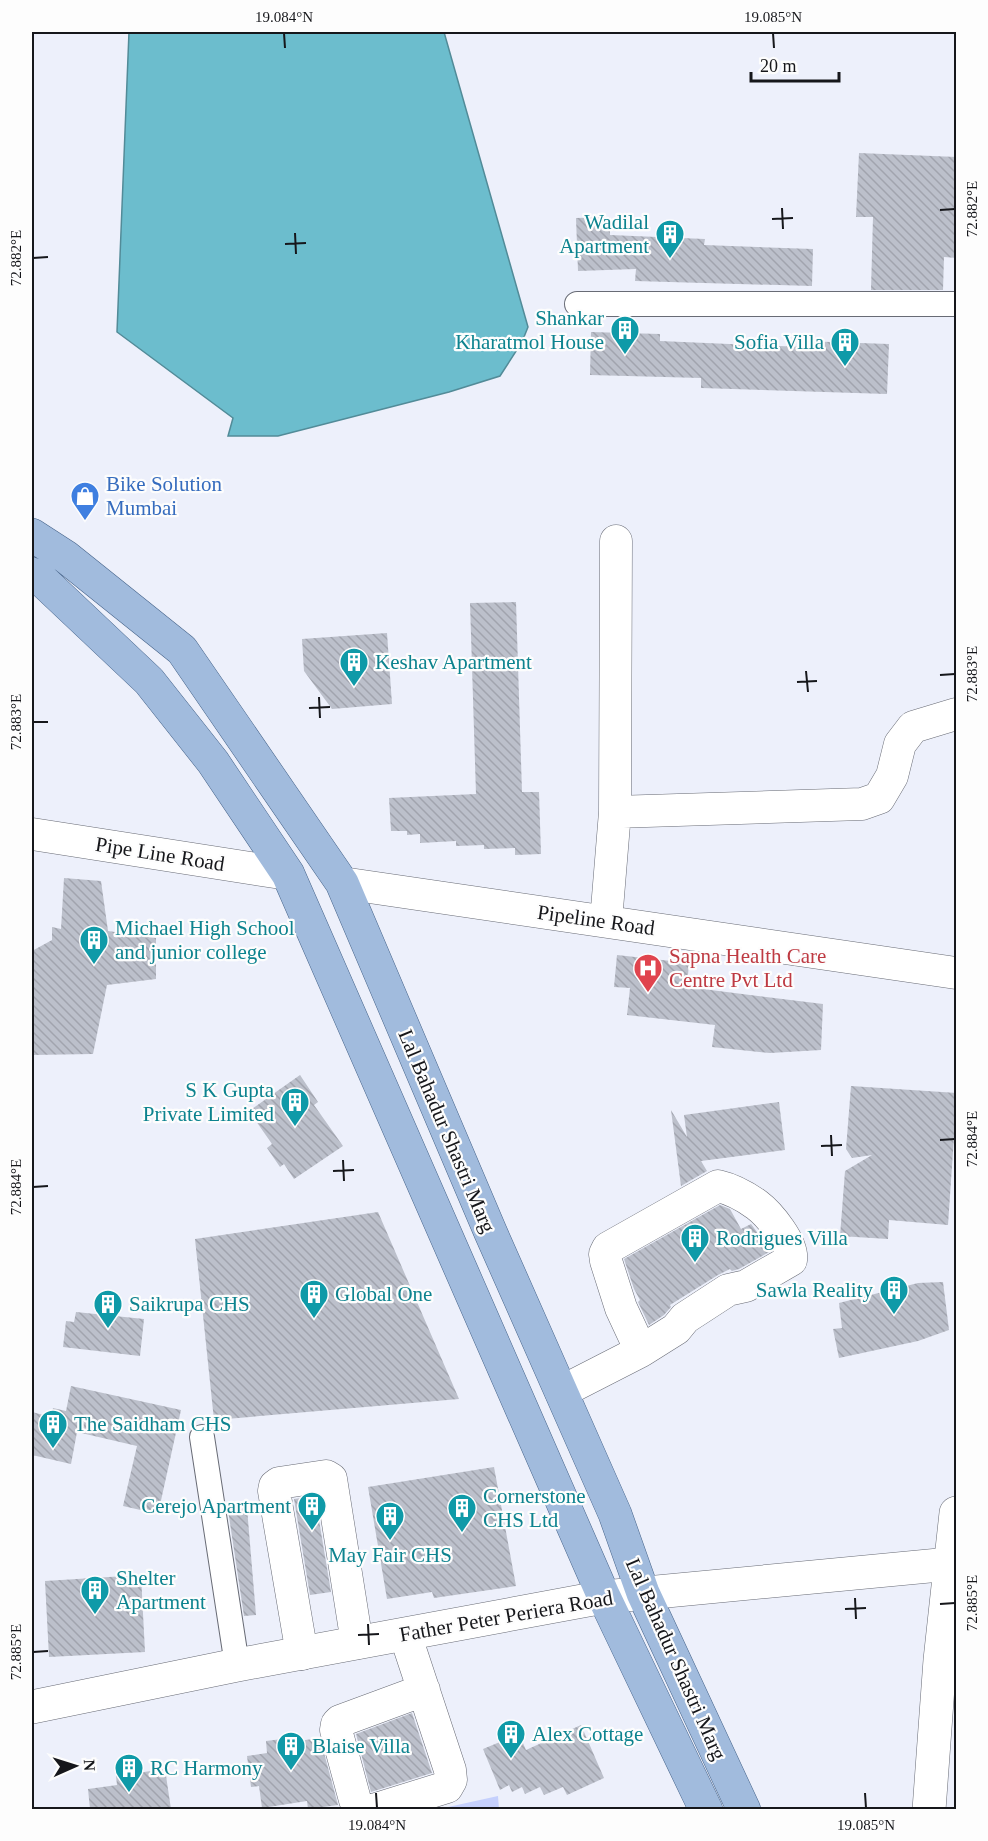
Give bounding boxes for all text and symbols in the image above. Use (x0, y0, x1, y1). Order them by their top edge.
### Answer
text: 19.084°N (255, 9, 313, 25)
text: 19.085°N (744, 9, 802, 25)
scale bar (751, 45, 840, 83)
text: 20 m (760, 56, 797, 76)
text: 72.882°E (964, 181, 980, 237)
place label: Wadilal Apartment (559, 210, 649, 258)
building icon: Wadilal Apartment (654, 218, 686, 260)
text: 72.882°E (8, 230, 24, 286)
place label: Shankar Kharatmol House (455, 306, 604, 354)
building icon: Shankar Kharatmol House (609, 314, 641, 356)
building icon: Sofia Villa (829, 326, 861, 368)
place label: Sofia Villa (734, 330, 825, 354)
place label: Bike Solution Mumbai (106, 472, 223, 520)
shop icon: Bike Solution Mumbai (69, 480, 101, 522)
building icon: Keshav Apartment (338, 646, 370, 688)
text: 72.883°E (964, 646, 980, 702)
place label: Keshav Apartment (375, 650, 532, 674)
text: 72.883°E (8, 694, 24, 750)
street label: Pipe Line Road (94, 832, 227, 876)
street label: Pipeline Road (536, 900, 657, 940)
place label: Michael High School and junior college (115, 916, 295, 964)
building icon: Michael High School and junior college (78, 924, 110, 966)
place label: Sapna Health Care Centre Pvt Ltd (669, 944, 826, 992)
hospital icon: Sapna Health Care Centre Pvt Ltd (632, 952, 664, 994)
street label: Lal Bahadur Shastri Marg (393, 1026, 501, 1237)
place label: S K Gupta Private Limited (143, 1078, 275, 1126)
building icon: S K Gupta Private Limited (279, 1086, 311, 1128)
text: 72.884°E (964, 1111, 980, 1167)
text: 72.884°E (8, 1159, 24, 1215)
building icon: Rodrigues Villa (679, 1222, 711, 1264)
place label: Rodrigues Villa (716, 1226, 849, 1250)
building icon: Sawla Reality (878, 1274, 910, 1316)
building icon: Global One (298, 1278, 330, 1320)
place label: Sawla Reality (756, 1278, 873, 1302)
place label: Global One (335, 1282, 432, 1306)
building icon: Saikrupa CHS (92, 1288, 124, 1330)
place label: Saikrupa CHS (129, 1292, 250, 1316)
building icon: The Saidham CHS (37, 1408, 69, 1450)
place label: The Saidham CHS (74, 1412, 232, 1436)
place label: Cornerstone CHS Ltd (483, 1484, 586, 1532)
building icon: Cerejo Apartment (296, 1490, 328, 1532)
building icon: Cornerstone CHS Ltd (446, 1492, 478, 1534)
place label: Cerejo Apartment (141, 1494, 291, 1518)
building icon: May Fair CHS (374, 1500, 406, 1542)
place label: May Fair CHS (328, 1543, 452, 1567)
street label: Lal Bahadur Shastri Marg (621, 1554, 732, 1764)
place label: Shelter Apartment (116, 1566, 206, 1614)
building icon: Shelter Apartment (79, 1574, 111, 1616)
text: 72.885°E (964, 1575, 980, 1631)
street label: Father Peter Periera Road (397, 1585, 615, 1647)
text: 72.885°E (8, 1624, 24, 1680)
building icon: Alex Cottage (495, 1718, 527, 1760)
place label: Alex Cottage (532, 1722, 643, 1746)
building icon: Blaise Villa (275, 1730, 307, 1772)
place label: Blaise Villa (312, 1734, 411, 1758)
north arrow (45, 1736, 105, 1796)
building icon: RC Harmony (113, 1752, 145, 1794)
place label: RC Harmony (150, 1756, 263, 1780)
text: N (81, 1759, 98, 1772)
text: 19.084°N (348, 1817, 406, 1833)
text: 19.085°N (837, 1817, 895, 1833)

